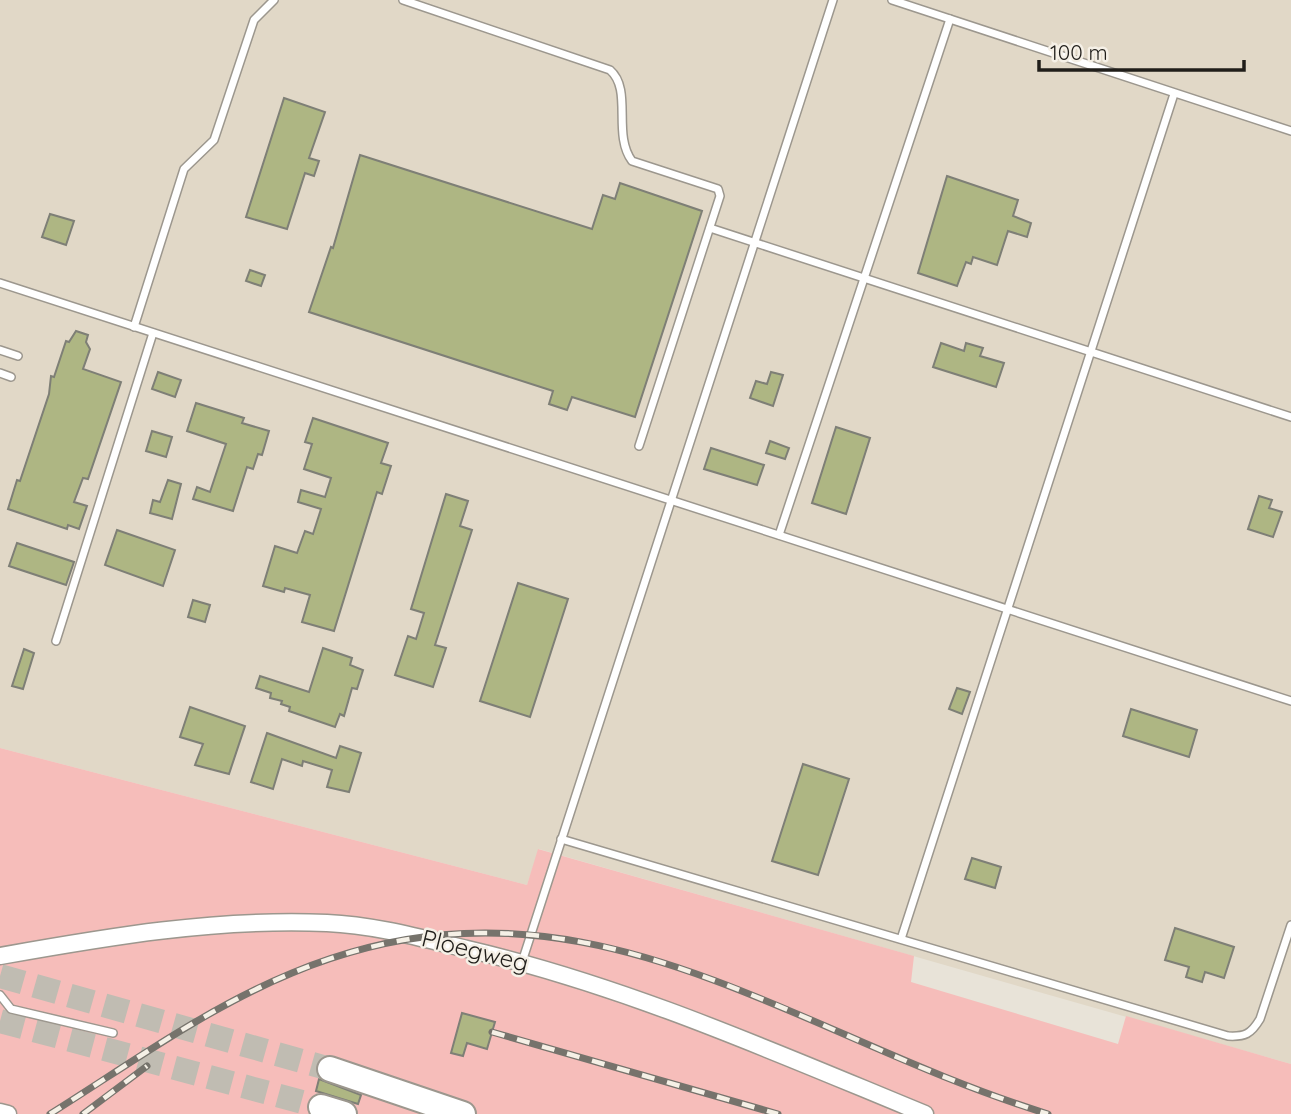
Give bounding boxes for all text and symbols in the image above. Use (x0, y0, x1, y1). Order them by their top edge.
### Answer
scale bar (1039, 28, 1244, 72)
text: 100 m (1050, 39, 1108, 65)
street label: Ploegweg (419, 922, 532, 978)

